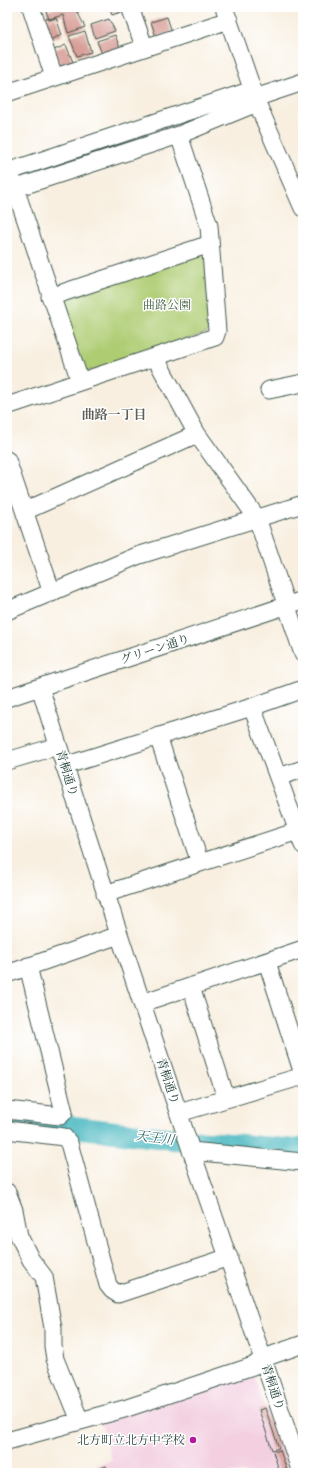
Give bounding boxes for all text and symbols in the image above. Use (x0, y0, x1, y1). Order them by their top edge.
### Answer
park label: 曲路公園 (143, 297, 191, 313)
district label: 曲路一丁目 (81, 406, 147, 424)
street label: グリーン通り (118, 630, 192, 668)
street label: 青桐通り (52, 748, 82, 798)
street label: 青桐通り (153, 1056, 183, 1106)
water label: 天王川 (134, 1127, 177, 1150)
street label: 青桐通り (258, 1362, 288, 1412)
place label: 北方町立北方中学校 (77, 1432, 185, 1448)
marker: 北方町立北方中学校 (188, 1435, 198, 1445)

